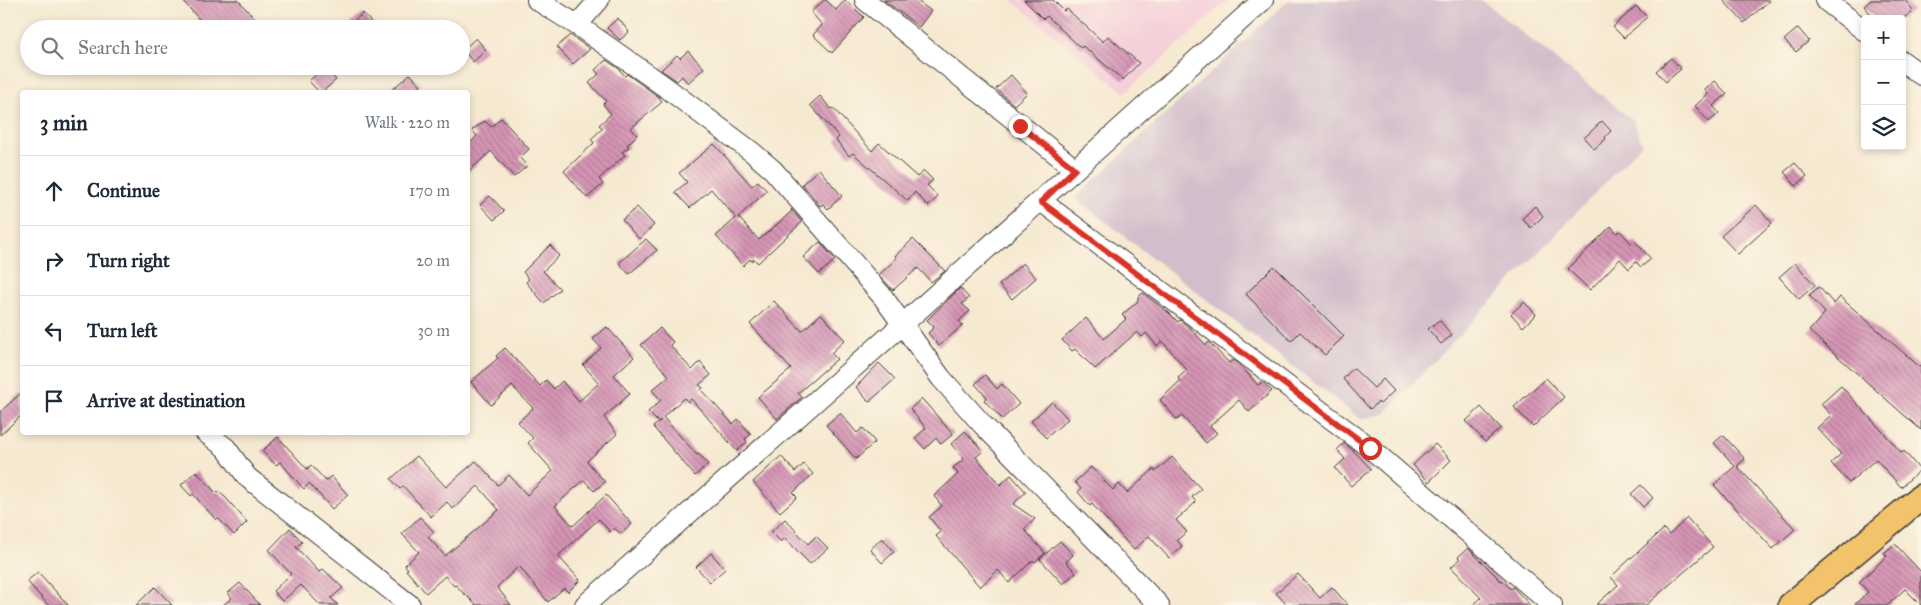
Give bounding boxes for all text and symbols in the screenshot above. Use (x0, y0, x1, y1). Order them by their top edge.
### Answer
map controls (1861, 15, 1906, 150)
button: + (1861, 15, 1906, 60)
search box (20, 20, 470, 75)
icon: search (38, 34, 66, 62)
text: Search here (78, 36, 168, 59)
button: − (1861, 60, 1906, 105)
button: layers (1861, 105, 1906, 150)
text: 3 min (40, 110, 88, 136)
text: Walk · 220 m (365, 113, 450, 132)
route end (1009, 115, 1032, 138)
icon: ahead (40, 177, 68, 205)
text: Continue (87, 179, 160, 202)
text: 170 m (409, 181, 450, 200)
icon: right (40, 247, 68, 275)
text: Turn right (87, 249, 170, 272)
text: 20 m (416, 251, 450, 270)
icon: left (40, 317, 68, 345)
text: Turn left (87, 319, 157, 342)
text: 30 m (417, 321, 450, 340)
icon: arrive (40, 387, 68, 415)
text: Arrive at destination (87, 389, 245, 412)
route start (1359, 437, 1382, 460)

